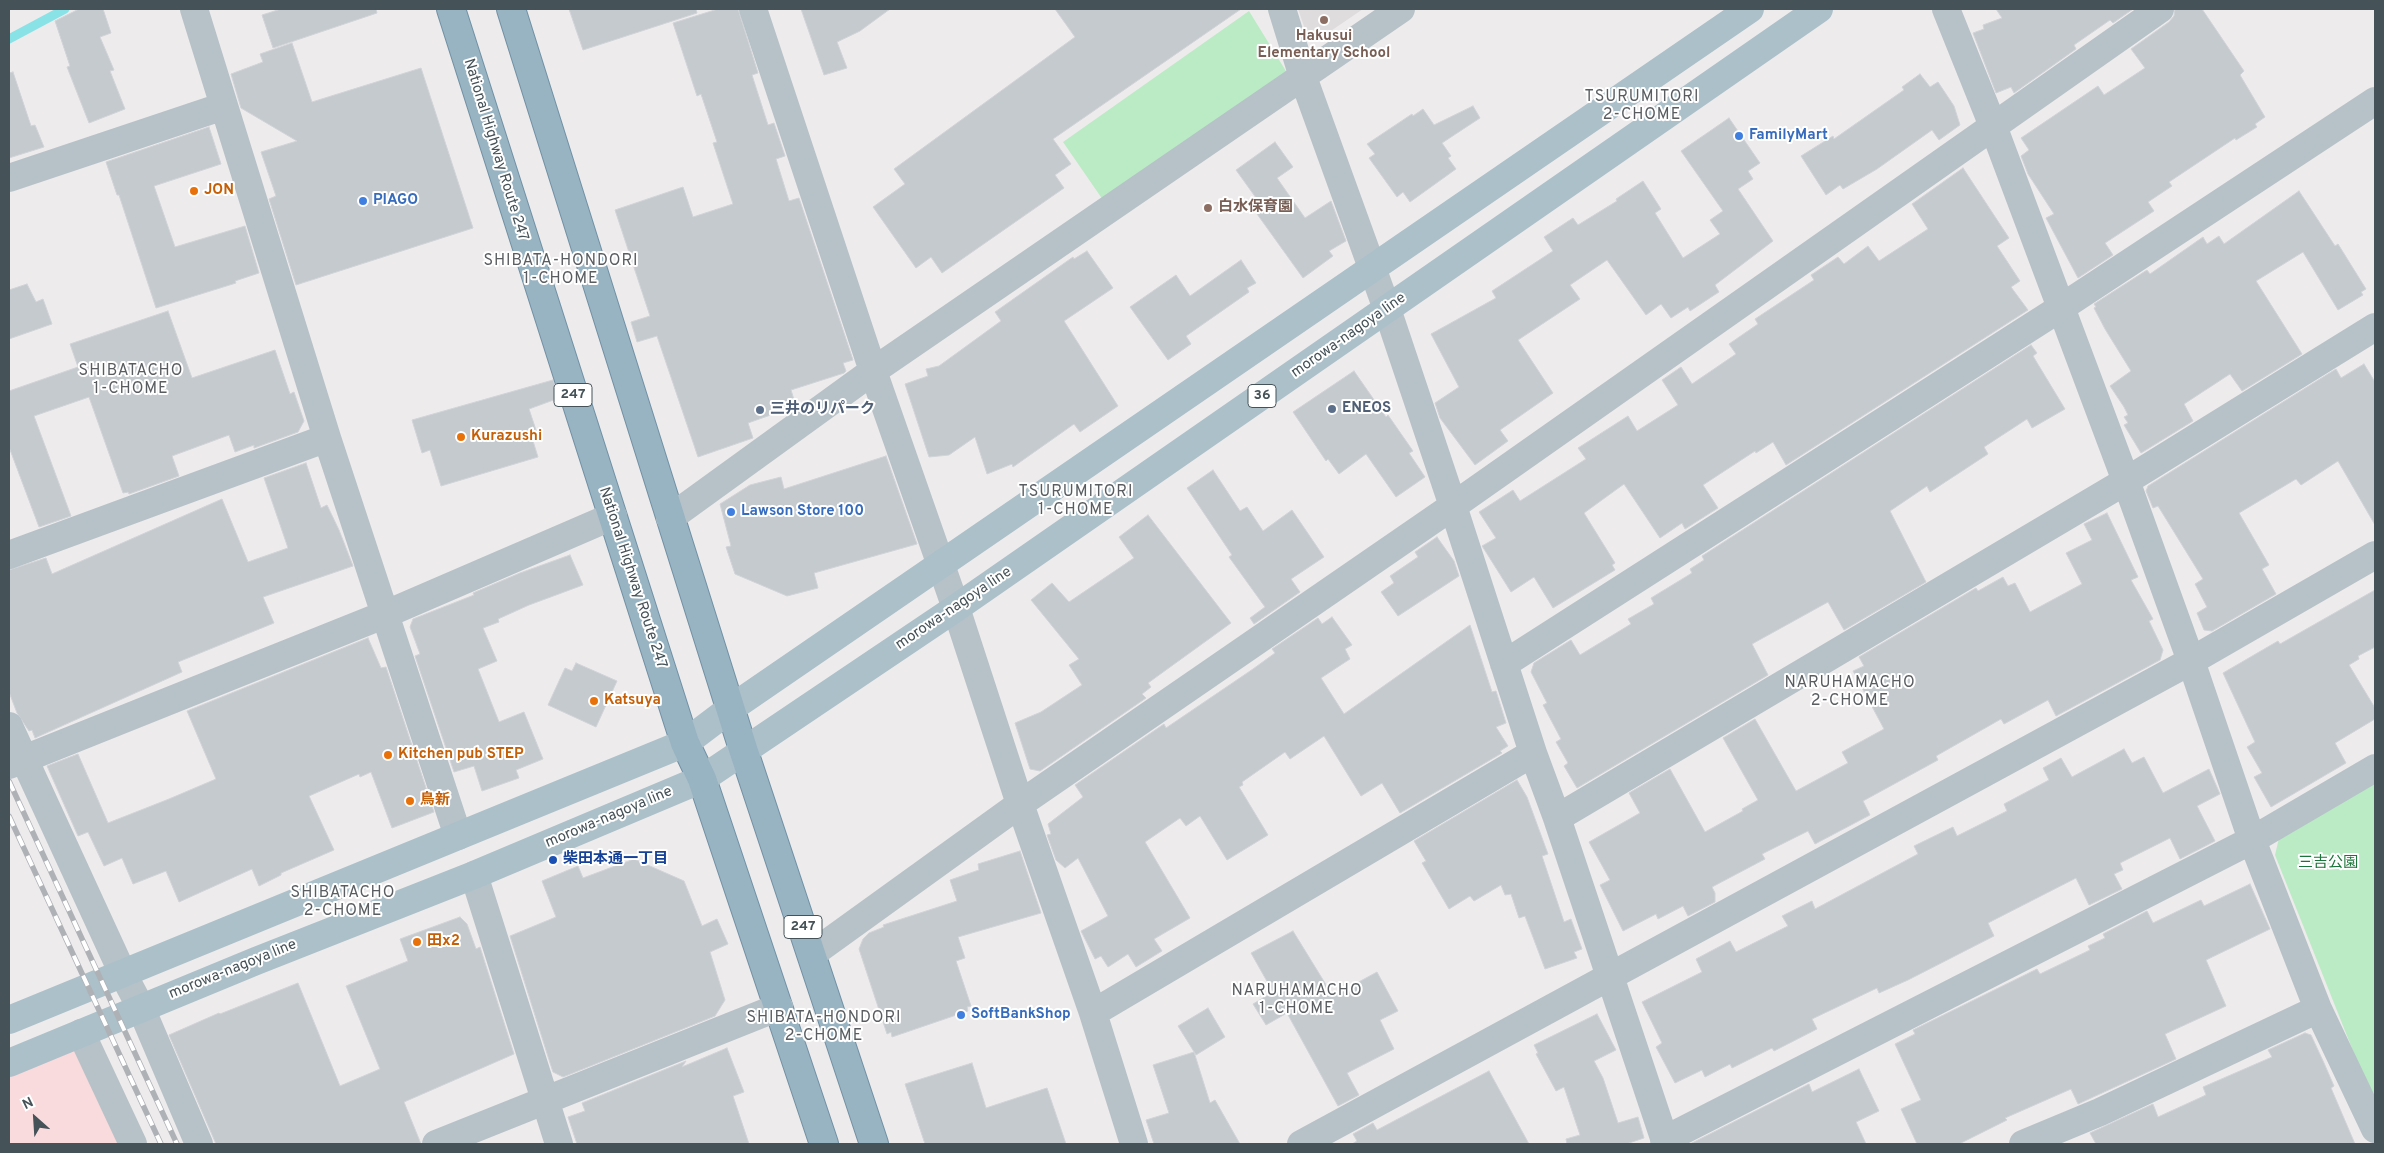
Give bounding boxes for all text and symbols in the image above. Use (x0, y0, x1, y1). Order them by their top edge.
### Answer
marker: Hakusui Elementary School (1318, 14, 1330, 26)
place label: Hakusui Elementary School (1258, 28, 1390, 63)
street label: National Highway Route 247 (459, 57, 531, 243)
district label: TSURUMITORI 2-CHOME (1583, 88, 1701, 126)
place label: FamilyMart (1749, 127, 1828, 145)
marker: FamilyMart (1733, 130, 1745, 142)
place label: JON (204, 182, 234, 200)
marker: JON (188, 185, 200, 197)
place label: PIAGO (373, 192, 418, 210)
marker: PIAGO (357, 195, 369, 207)
place label: 白水保育園 (1218, 199, 1293, 217)
marker: 白水保育園 (1202, 202, 1214, 214)
district label: SHIBATA-HONDORI 1-CHOME (482, 252, 640, 290)
street label: morowa-nagoya line (1288, 290, 1410, 382)
district label: SHIBATACHO 1-CHOME (77, 362, 185, 400)
road number: 247 (554, 384, 592, 406)
road number: 36 (1248, 384, 1276, 408)
place label: ENEOS (1342, 400, 1391, 418)
place label: 三井のリパーク (770, 401, 875, 419)
marker: ENEOS (1326, 403, 1338, 415)
marker: 三井のリパーク (754, 404, 766, 416)
place label: Kurazushi (471, 428, 542, 446)
marker: Kurazushi (455, 431, 467, 443)
district label: TSURUMITORI 1-CHOME (1017, 483, 1135, 521)
street label: National Highway Route 247 (594, 485, 670, 671)
place label: Lawson Store 100 (741, 503, 864, 521)
marker: Lawson Store 100 (725, 506, 737, 518)
street label: morowa-nagoya line (893, 563, 1015, 655)
district label: NARUHAMACHO 2-CHOME (1783, 674, 1917, 712)
place label: Katsuya (604, 692, 661, 710)
marker: Katsuya (588, 695, 600, 707)
place label: Kitchen pub STEP (398, 746, 524, 764)
marker: Kitchen pub STEP (382, 749, 394, 761)
street label: morowa-nagoya line (543, 783, 675, 853)
place label: 鳥新 (420, 792, 450, 810)
marker: 鳥新 (404, 795, 416, 807)
place label: 柴田本通一丁目 (563, 851, 668, 869)
marker: 柴田本通一丁目 (547, 854, 559, 866)
park label: 三吉公園 (2298, 855, 2358, 873)
district label: SHIBATACHO 2-CHOME (289, 884, 397, 922)
road number: 247 (784, 916, 822, 939)
place label: 田x2 (427, 933, 460, 951)
street label: morowa-nagoya line (167, 936, 299, 1004)
marker: 田x2 (411, 936, 423, 948)
district label: NARUHAMACHO 1-CHOME (1230, 982, 1364, 1020)
place label: SoftBankShop (971, 1006, 1071, 1024)
district label: SHIBATA-HONDORI 2-CHOME (745, 1009, 903, 1047)
marker: SoftBankShop (955, 1009, 967, 1021)
north arrow (10, 1093, 60, 1143)
text: N (20, 1094, 36, 1114)

